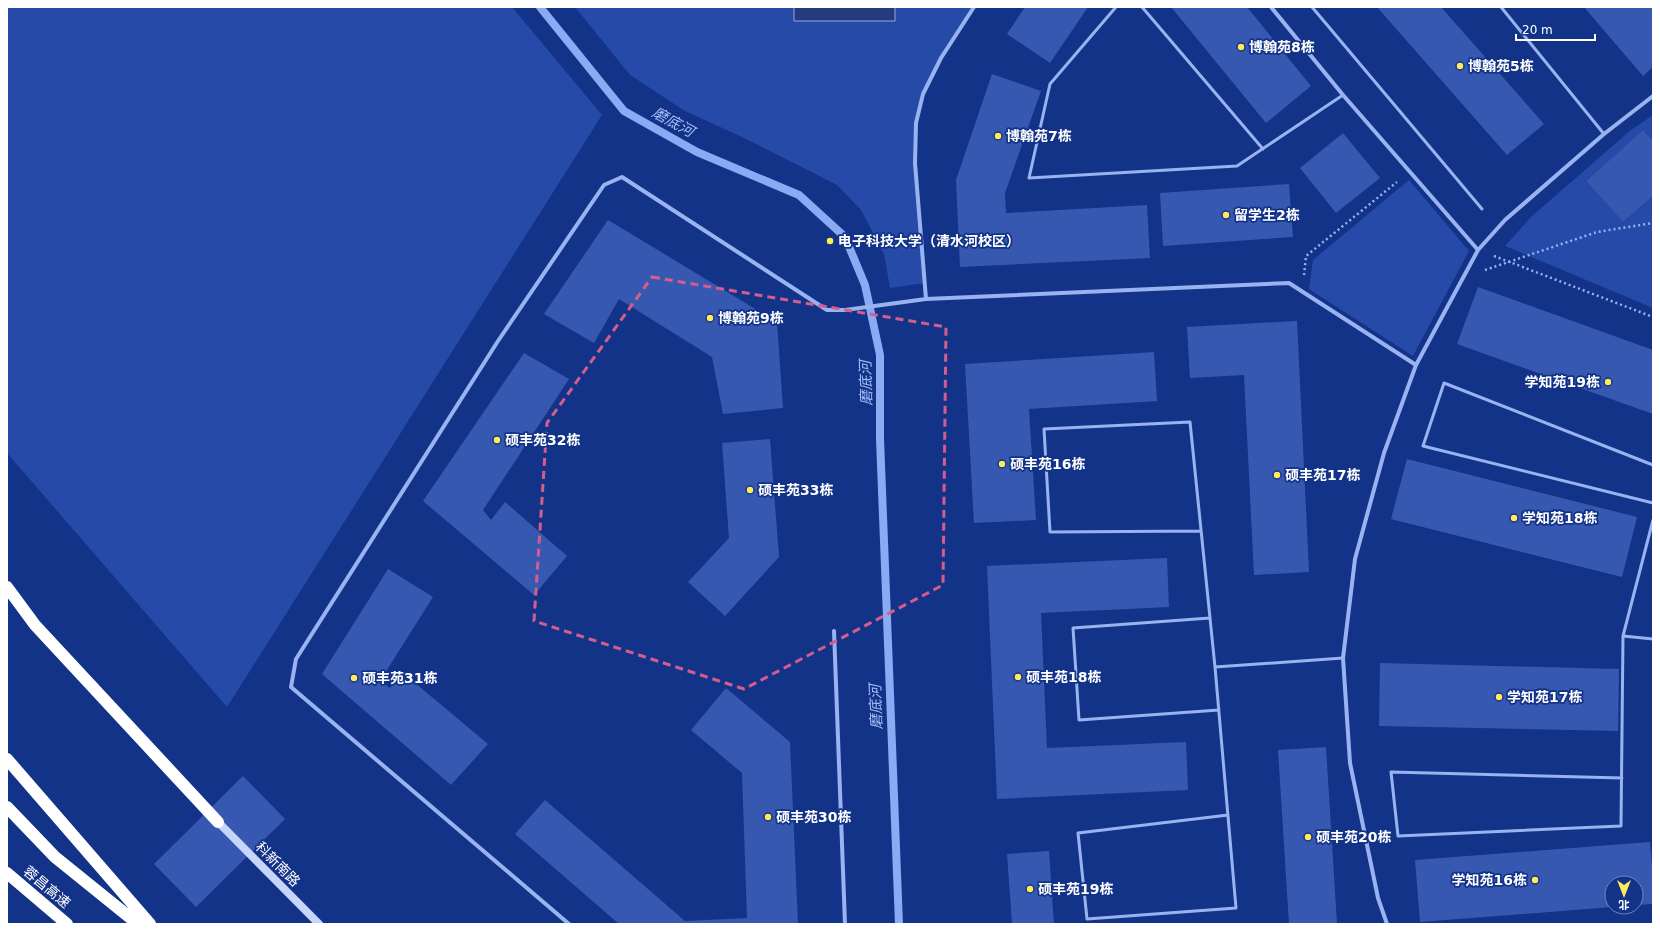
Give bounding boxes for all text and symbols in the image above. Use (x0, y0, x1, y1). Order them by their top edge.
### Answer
scale bar (1516, 16, 1595, 42)
text: 20 m (1522, 23, 1553, 37)
place label: 博翰苑8栋 (1249, 39, 1315, 55)
marker: 博翰苑8栋 (1236, 42, 1246, 52)
place label: 博翰苑5栋 (1468, 58, 1534, 74)
marker: 博翰苑5栋 (1455, 61, 1465, 71)
water label: 磨底河 (649, 103, 700, 142)
place label: 博翰苑7栋 (1006, 128, 1072, 144)
marker: 博翰苑7栋 (993, 131, 1003, 141)
place label: 留学生2栋 (1234, 207, 1300, 223)
marker: 留学生2栋 (1221, 210, 1231, 220)
place label: 电子科技大学（清水河校区） (838, 233, 1020, 249)
marker: 电子科技大学（清水河校区） (825, 236, 835, 246)
place label: 博翰苑9栋 (718, 310, 784, 326)
marker: 博翰苑9栋 (705, 313, 715, 323)
water label: 磨底河 (857, 357, 875, 406)
place label: 学知苑19栋 (1525, 374, 1600, 390)
marker: 学知苑19栋 (1603, 377, 1613, 387)
place label: 硕丰苑32栋 (505, 432, 580, 448)
marker: 硕丰苑32栋 (492, 435, 502, 445)
place label: 硕丰苑16栋 (1010, 456, 1085, 472)
marker: 硕丰苑16栋 (997, 459, 1007, 469)
place label: 硕丰苑17栋 (1285, 467, 1360, 483)
marker: 硕丰苑17栋 (1272, 470, 1282, 480)
place label: 硕丰苑33栋 (758, 482, 833, 498)
marker: 硕丰苑33栋 (745, 485, 755, 495)
place label: 学知苑18栋 (1522, 510, 1597, 526)
marker: 学知苑18栋 (1509, 513, 1519, 523)
place label: 硕丰苑18栋 (1026, 669, 1101, 685)
place label: 硕丰苑31栋 (362, 670, 437, 686)
marker: 硕丰苑18栋 (1013, 672, 1023, 682)
marker: 硕丰苑31栋 (349, 673, 359, 683)
water label: 磨底河 (866, 681, 886, 730)
place label: 学知苑17栋 (1507, 689, 1582, 705)
marker: 学知苑17栋 (1494, 692, 1504, 702)
place label: 硕丰苑30栋 (776, 809, 851, 825)
marker: 硕丰苑30栋 (763, 812, 773, 822)
place label: 硕丰苑20栋 (1316, 829, 1391, 845)
marker: 硕丰苑20栋 (1303, 832, 1313, 842)
street label: 科新南路 (253, 839, 303, 889)
street label: 蓉昌高速 (20, 863, 74, 911)
place label: 学知苑16栋 (1452, 872, 1527, 888)
marker: 学知苑16栋 (1530, 875, 1540, 885)
north arrow (1604, 875, 1644, 915)
place label: 硕丰苑19栋 (1038, 881, 1113, 897)
marker: 硕丰苑19栋 (1025, 884, 1035, 894)
text: 北 (1619, 898, 1630, 911)

